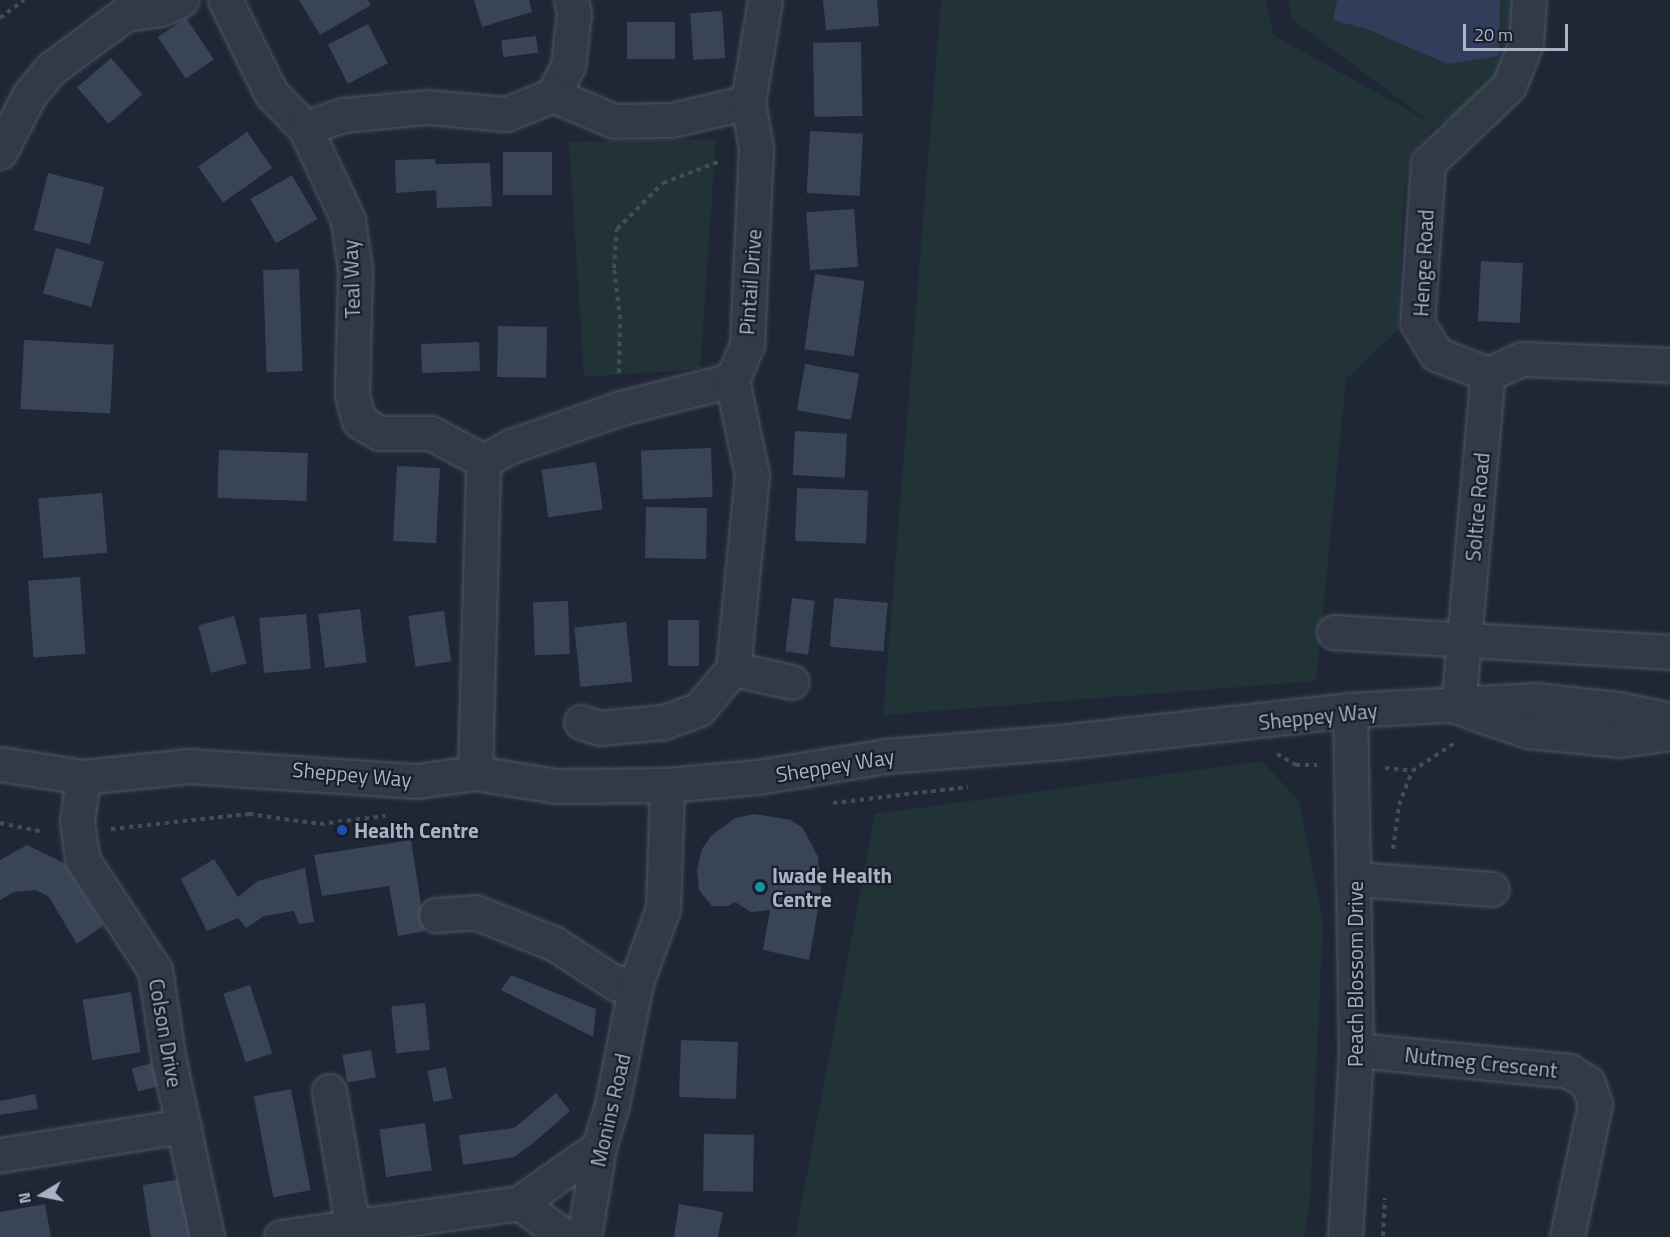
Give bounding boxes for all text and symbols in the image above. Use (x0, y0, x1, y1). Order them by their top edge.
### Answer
scale bar (1466, 12, 1571, 50)
text: 20 m (1474, 21, 1513, 48)
street label: Henge Road (1408, 209, 1438, 317)
street label: Pintail Drive (734, 228, 766, 336)
street label: Teal Way (337, 239, 365, 319)
street label: Soltice Road (1460, 452, 1494, 562)
street label: Sheppey Way (1257, 697, 1379, 735)
street label: Sheppey Way (774, 743, 896, 787)
street label: Sheppey Way (291, 756, 413, 792)
place label: Health Centre (354, 817, 479, 843)
marker: Health Centre (335, 823, 349, 837)
place label: Iwade Health Centre (772, 862, 892, 912)
marker: Iwade Health Centre (753, 880, 767, 894)
street label: Peach Blossom Drive (1342, 881, 1368, 1067)
street label: Colson Drive (144, 977, 188, 1089)
street label: Nutmeg Crescent (1403, 1041, 1559, 1083)
street label: Monins Road (585, 1051, 635, 1169)
north arrow (12, 1165, 72, 1225)
text: N (11, 1191, 37, 1206)

